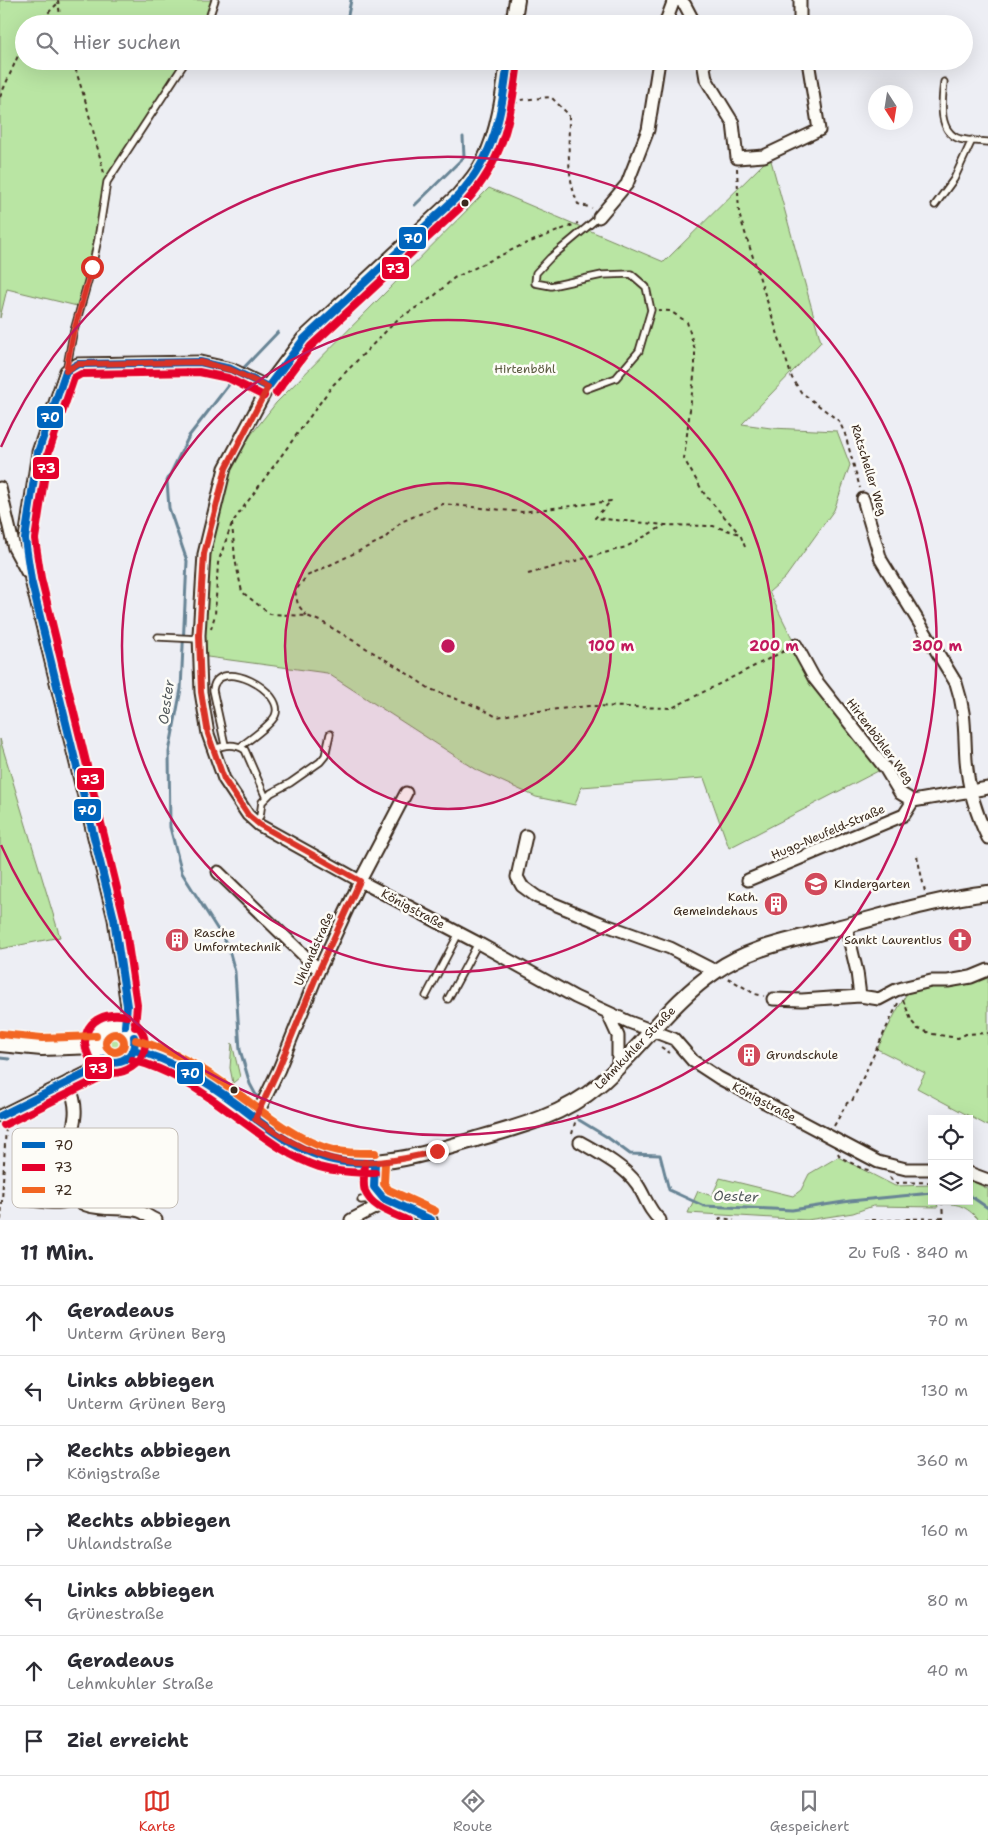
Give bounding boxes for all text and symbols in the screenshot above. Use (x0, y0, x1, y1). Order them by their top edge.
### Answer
search box (15, 15, 973, 70)
icon: search (33, 29, 61, 57)
text: Hier suchen (73, 30, 181, 55)
north arrow (868, 85, 913, 130)
unlabelled marker (460, 198, 470, 208)
line badge: 70 (398, 226, 427, 250)
text: 70 (403, 229, 423, 247)
route start (81, 256, 104, 279)
line badge: 73 (381, 256, 410, 280)
text: 73 (385, 259, 405, 277)
park label: Hirtenböhl (494, 361, 556, 377)
line badge: 70 (36, 405, 64, 429)
text: 70 (40, 408, 60, 426)
street label: Ratscheller Weg (848, 422, 890, 518)
line badge: 73 (32, 456, 60, 480)
text: 73 (36, 459, 56, 477)
text: 100 m (588, 636, 634, 656)
text: 200 m (749, 636, 799, 656)
text: 300 m (912, 636, 962, 656)
centre of rings (439, 637, 457, 655)
water label: Oester (154, 678, 178, 726)
street label: Hirtenböhler Weg (843, 695, 917, 787)
line badge: 73 (76, 767, 105, 791)
text: 73 (80, 770, 100, 788)
line badge: 70 (73, 798, 102, 822)
text: 70 (77, 801, 97, 819)
street label: Hugo-Neufeld-Straße (769, 801, 888, 863)
school or university icon: Kindergarten (803, 871, 829, 897)
place label: Kindergarten (834, 876, 910, 892)
street label: Königstraße (378, 885, 448, 933)
place label: Kath. Gemeindehaus (673, 889, 758, 919)
building icon: Kath. Gemeindehaus (763, 891, 789, 917)
street label: Uhlandstraße (291, 909, 337, 988)
place label: Rasche Umformtechnik (194, 925, 281, 955)
building icon: Rasche Umformtechnik (164, 927, 190, 953)
church icon: Sankt Laurentius (947, 927, 973, 953)
place label: Sankt Laurentius (844, 932, 942, 948)
street label: Lehmkuhler Straße (591, 1003, 679, 1093)
building icon: Grundschule (736, 1042, 762, 1068)
place label: Grundschule (766, 1047, 839, 1063)
line badge: 73 (84, 1056, 113, 1080)
text: 73 (88, 1059, 108, 1077)
line badge: 70 (176, 1061, 204, 1085)
text: 70 (180, 1064, 200, 1082)
street label: Königstraße (729, 1078, 799, 1126)
unlabelled marker (229, 1085, 239, 1095)
map controls (928, 1115, 973, 1205)
button: locate (928, 1115, 973, 1160)
legend (12, 1128, 178, 1208)
text: 70 (54, 1136, 73, 1154)
route end (426, 1140, 449, 1163)
text: 73 (54, 1158, 73, 1176)
button: layers (928, 1160, 973, 1205)
text: 72 (54, 1181, 72, 1199)
water label: Oester (713, 1186, 759, 1206)
text: 11 Min. (20, 1239, 94, 1267)
text: Zu Fuß · 840 m (848, 1242, 968, 1263)
text: Geradeaus (67, 1298, 174, 1323)
icon: ahead (20, 1307, 48, 1335)
text: 70 m (927, 1310, 968, 1331)
text: Unterm Grünen Berg (67, 1323, 226, 1344)
text: Links abbiegen (67, 1368, 214, 1393)
icon: left (20, 1377, 48, 1405)
text: 130 m (921, 1380, 968, 1401)
text: Unterm Grünen Berg (67, 1393, 226, 1414)
text: Rechts abbiegen (67, 1438, 231, 1463)
icon: right (20, 1447, 48, 1475)
text: 360 m (916, 1450, 968, 1471)
text: Königstraße (67, 1463, 160, 1484)
text: Rechts abbiegen (67, 1508, 231, 1533)
icon: right (20, 1517, 48, 1545)
text: 160 m (921, 1520, 968, 1541)
text: Uhlandstraße (67, 1533, 172, 1554)
text: Links abbiegen (67, 1578, 214, 1603)
icon: left (20, 1587, 48, 1615)
text: 80 m (927, 1590, 968, 1611)
text: Grünestraße (67, 1603, 164, 1624)
text: Geradeaus (67, 1648, 174, 1673)
icon: ahead (20, 1657, 48, 1685)
text: 40 m (926, 1660, 968, 1681)
text: Lehmkuhler Straße (67, 1673, 214, 1694)
icon: arrive (20, 1727, 48, 1755)
text: Ziel erreicht (67, 1728, 188, 1753)
tab: Karte (139, 1787, 176, 1835)
tab: Route (453, 1787, 492, 1835)
tab: Gespeichert (770, 1787, 849, 1835)

